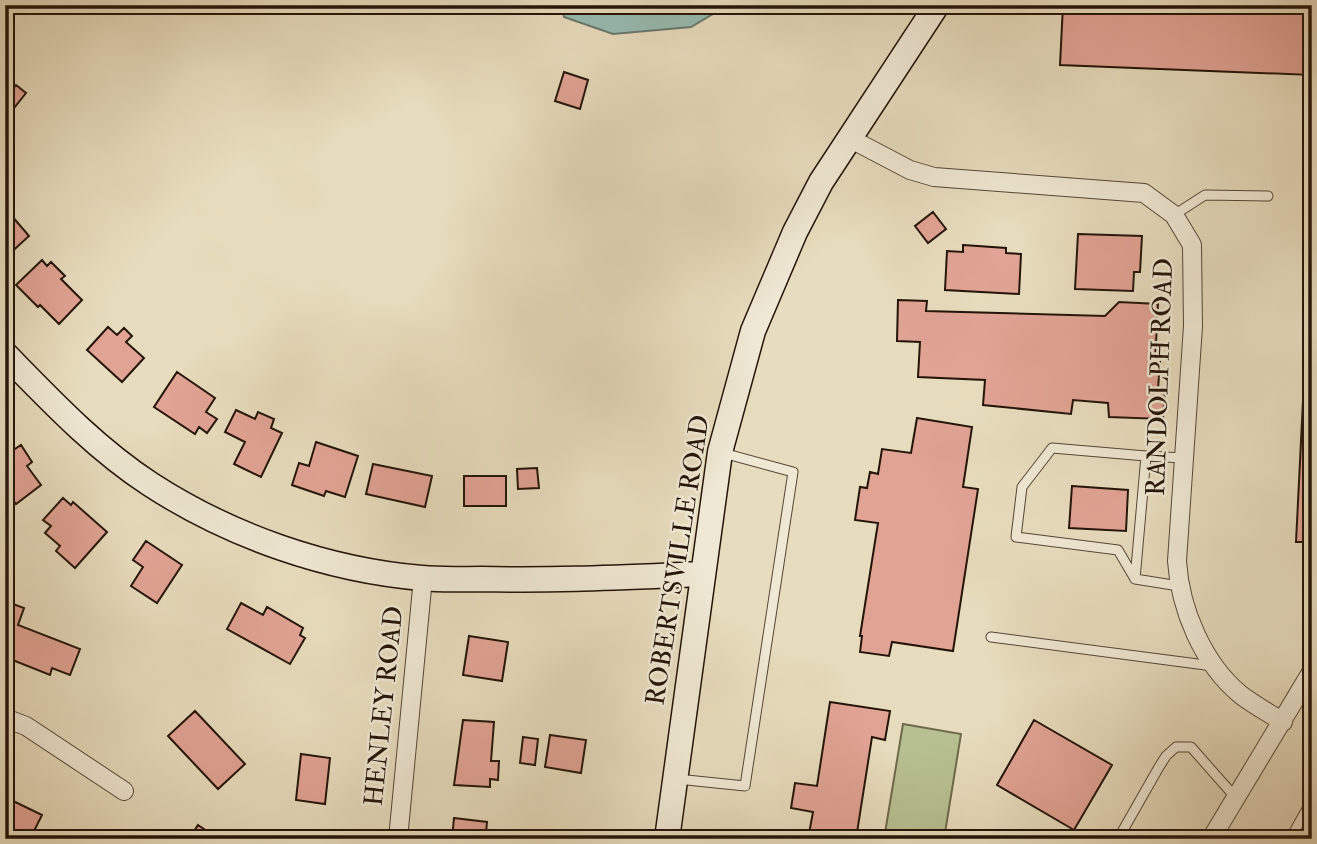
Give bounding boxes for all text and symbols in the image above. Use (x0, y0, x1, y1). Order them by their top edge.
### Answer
street label: RANDOLPH ROAD (1140, 258, 1180, 496)
street label: ROBERTSVILLE ROAD (639, 412, 717, 708)
street label: HENLEY ROAD (358, 604, 410, 808)

